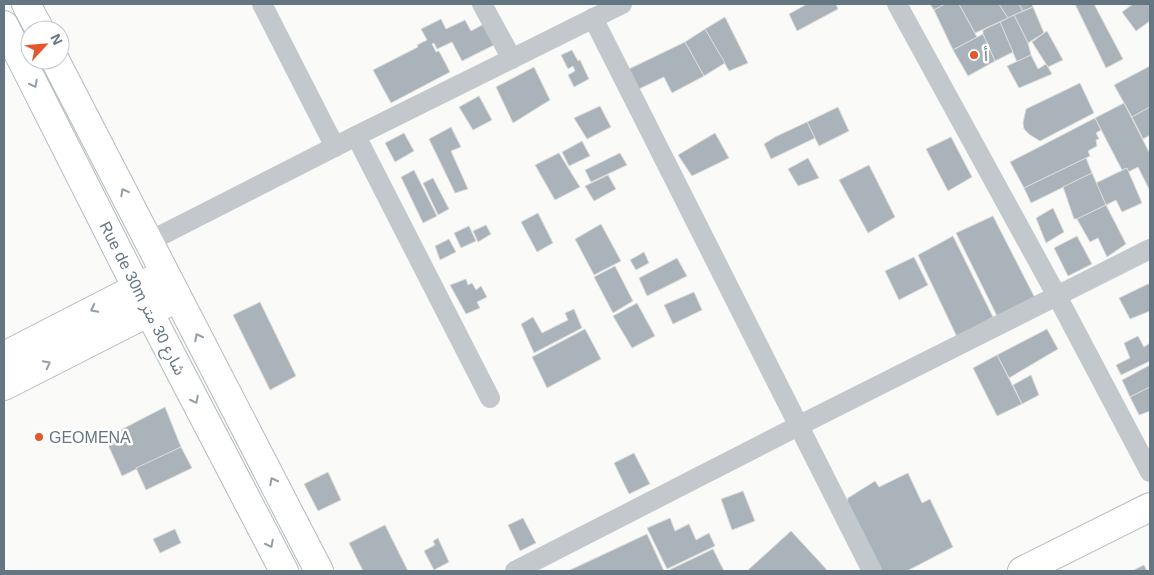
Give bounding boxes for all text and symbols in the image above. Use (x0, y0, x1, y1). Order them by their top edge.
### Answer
north arrow (20, 20, 70, 70)
text: N (47, 31, 66, 47)
place label: أ (984, 46, 988, 64)
marker: أ (968, 49, 980, 61)
one-way arrow (28, 78, 38, 87)
one-way arrow (120, 188, 130, 197)
street label: Rue de 30m شارع 30 متر (93, 219, 189, 380)
one-way arrow (90, 303, 99, 313)
one-way arrow (194, 333, 204, 342)
one-way arrow (42, 360, 51, 370)
one-way arrow (189, 395, 199, 404)
place label: GEOMENA (49, 429, 131, 446)
marker: GEOMENA (33, 431, 45, 443)
one-way arrow (269, 478, 279, 487)
one-way arrow (264, 539, 274, 548)

